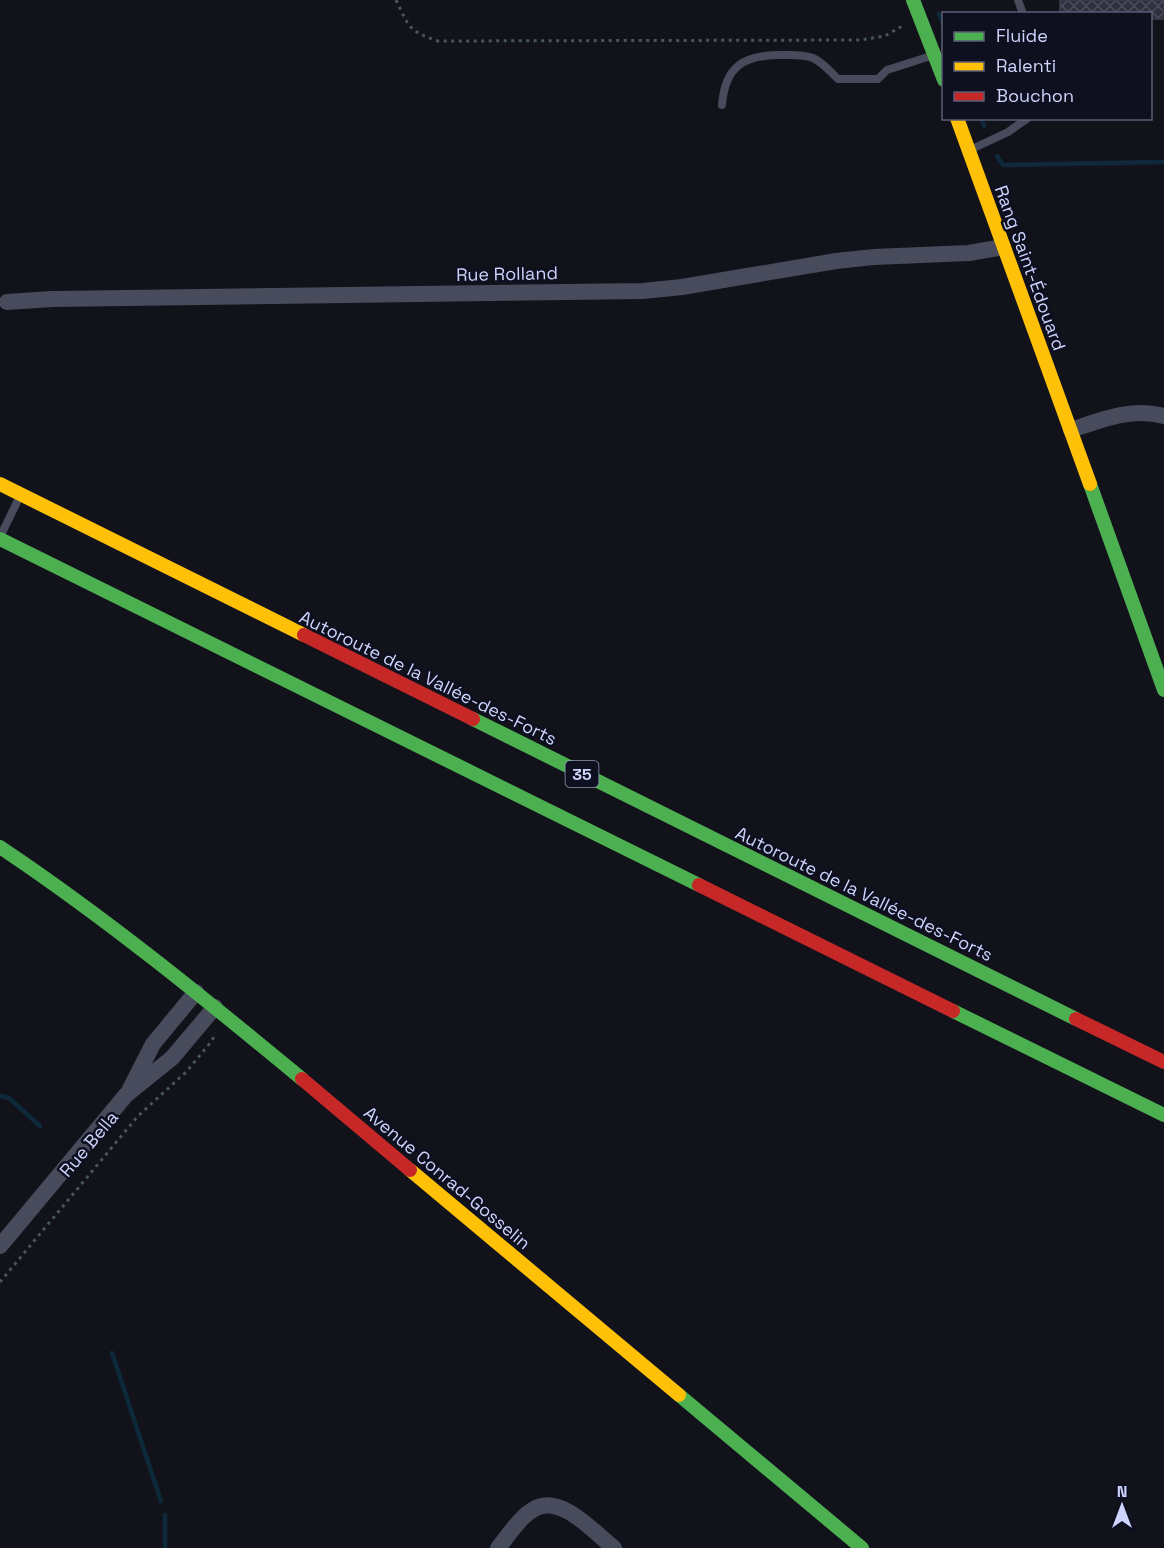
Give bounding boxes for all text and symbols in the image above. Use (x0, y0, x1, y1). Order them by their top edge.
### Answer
legend (942, 12, 1152, 120)
text: Fluide (996, 24, 1048, 47)
text: Ralenti (996, 54, 1056, 77)
text: Bouchon (996, 84, 1074, 107)
street label: Rang Saint-Édouard (990, 182, 1071, 353)
street label: Rue Rolland (456, 261, 558, 286)
street label: Autoroute de la Vallée-des-Forts (296, 605, 561, 750)
road number: 35 (566, 761, 598, 787)
street label: Autoroute de la Vallée-des-Forts (732, 821, 997, 966)
street label: Avenue Conrad-Gosselin (359, 1101, 535, 1254)
street label: Rue Bella (54, 1106, 123, 1181)
north arrow (1092, 1476, 1152, 1536)
text: N (1117, 1481, 1127, 1502)

